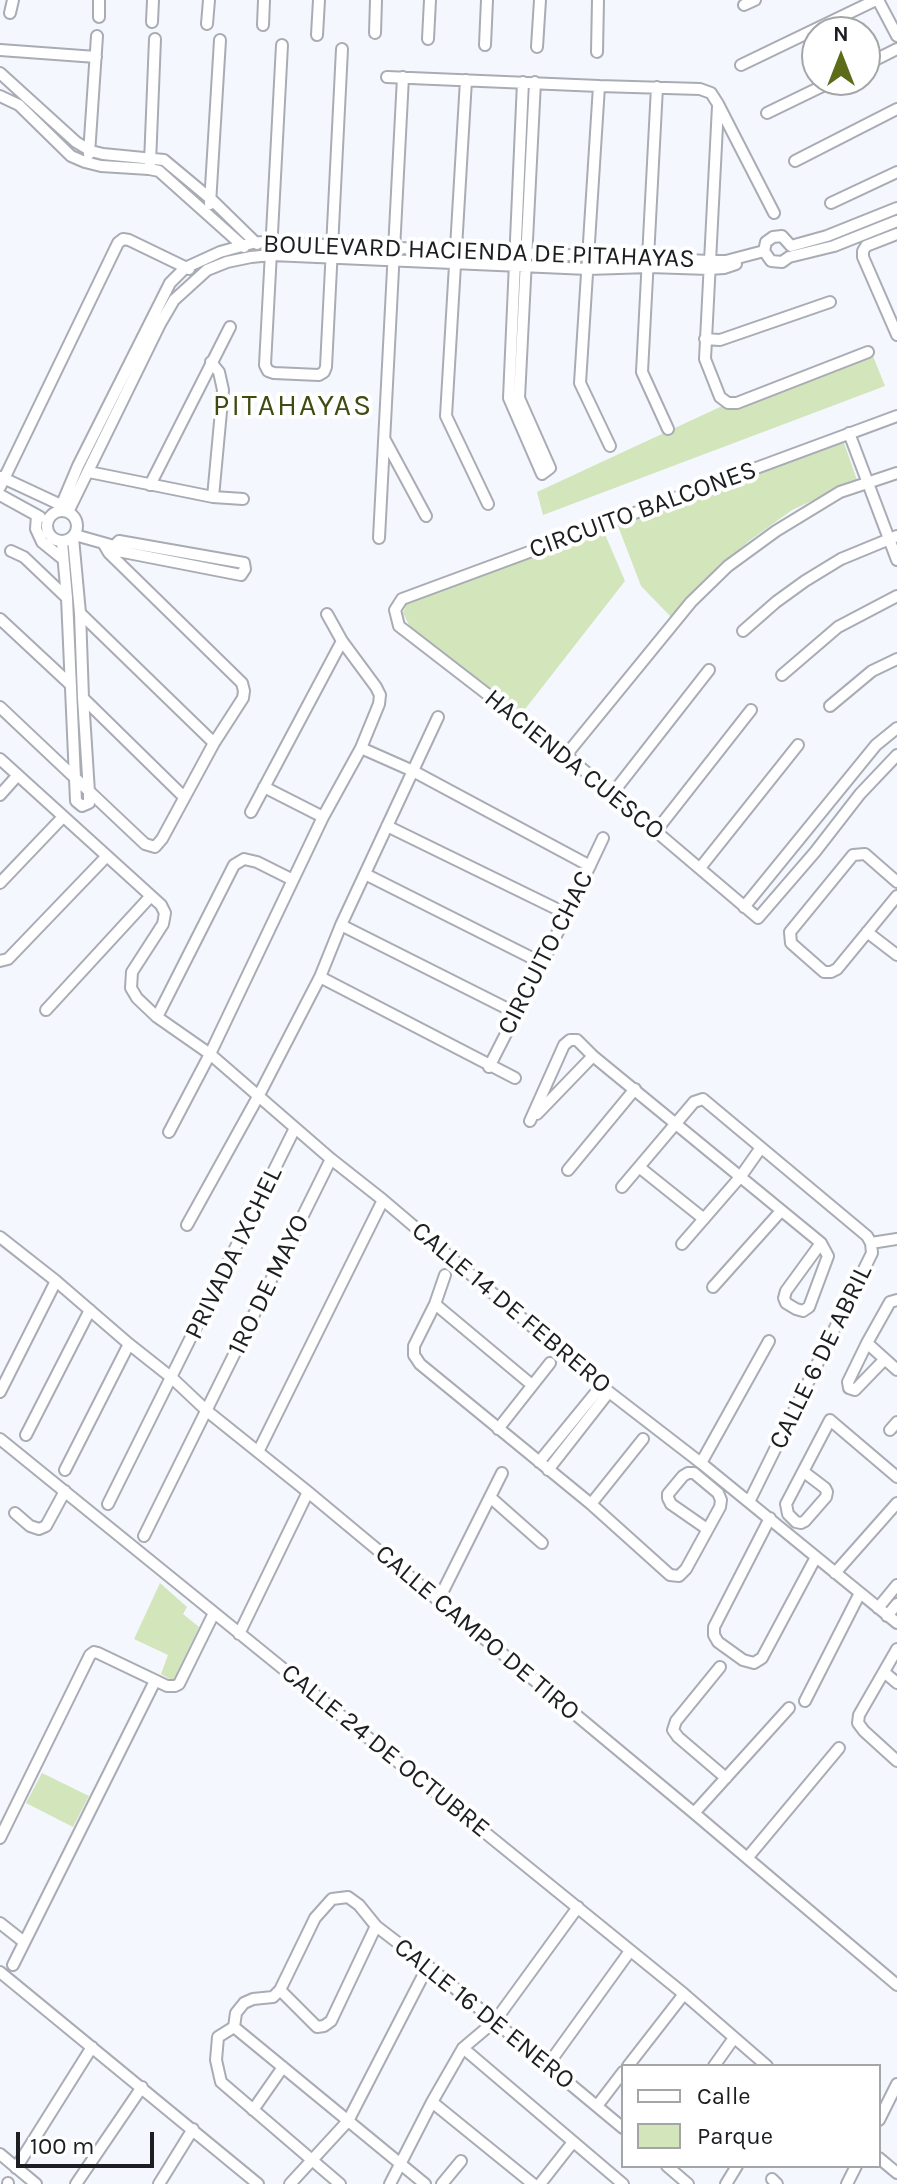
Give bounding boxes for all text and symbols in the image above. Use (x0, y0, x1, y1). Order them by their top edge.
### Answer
north arrow (801, 16, 881, 96)
text: N (833, 21, 849, 47)
street label: BOULEVARD HACIENDA DE PITAHAYAS (263, 229, 695, 275)
district label: PITAHAYAS (213, 388, 373, 424)
street label: CIRCUITO BALCONES (525, 454, 761, 566)
street label: HACIENDA CUESCO (478, 683, 670, 847)
street label: CIRCUITO CHAC (491, 866, 601, 1040)
street label: PRIVADA IXCHEL (179, 1161, 289, 1345)
street label: 1RO DE MAYO (222, 1210, 316, 1360)
street label: CALLE 14 DE FEBRERO (405, 1215, 617, 1401)
street label: CALLE 6 DE ABRIL (763, 1260, 879, 1454)
street label: CALLE CAMPO DE TIRO (368, 1538, 586, 1728)
street label: CALLE 24 DE OCTUBRE (275, 1657, 495, 1845)
street label: CALLE 16 DE ENERO (387, 1932, 581, 2096)
legend (621, 2064, 881, 2168)
text: Calle (697, 2082, 751, 2110)
scale bar (20, 2116, 158, 2166)
text: Parque (697, 2122, 773, 2150)
text: 100 m (30, 2132, 95, 2160)

